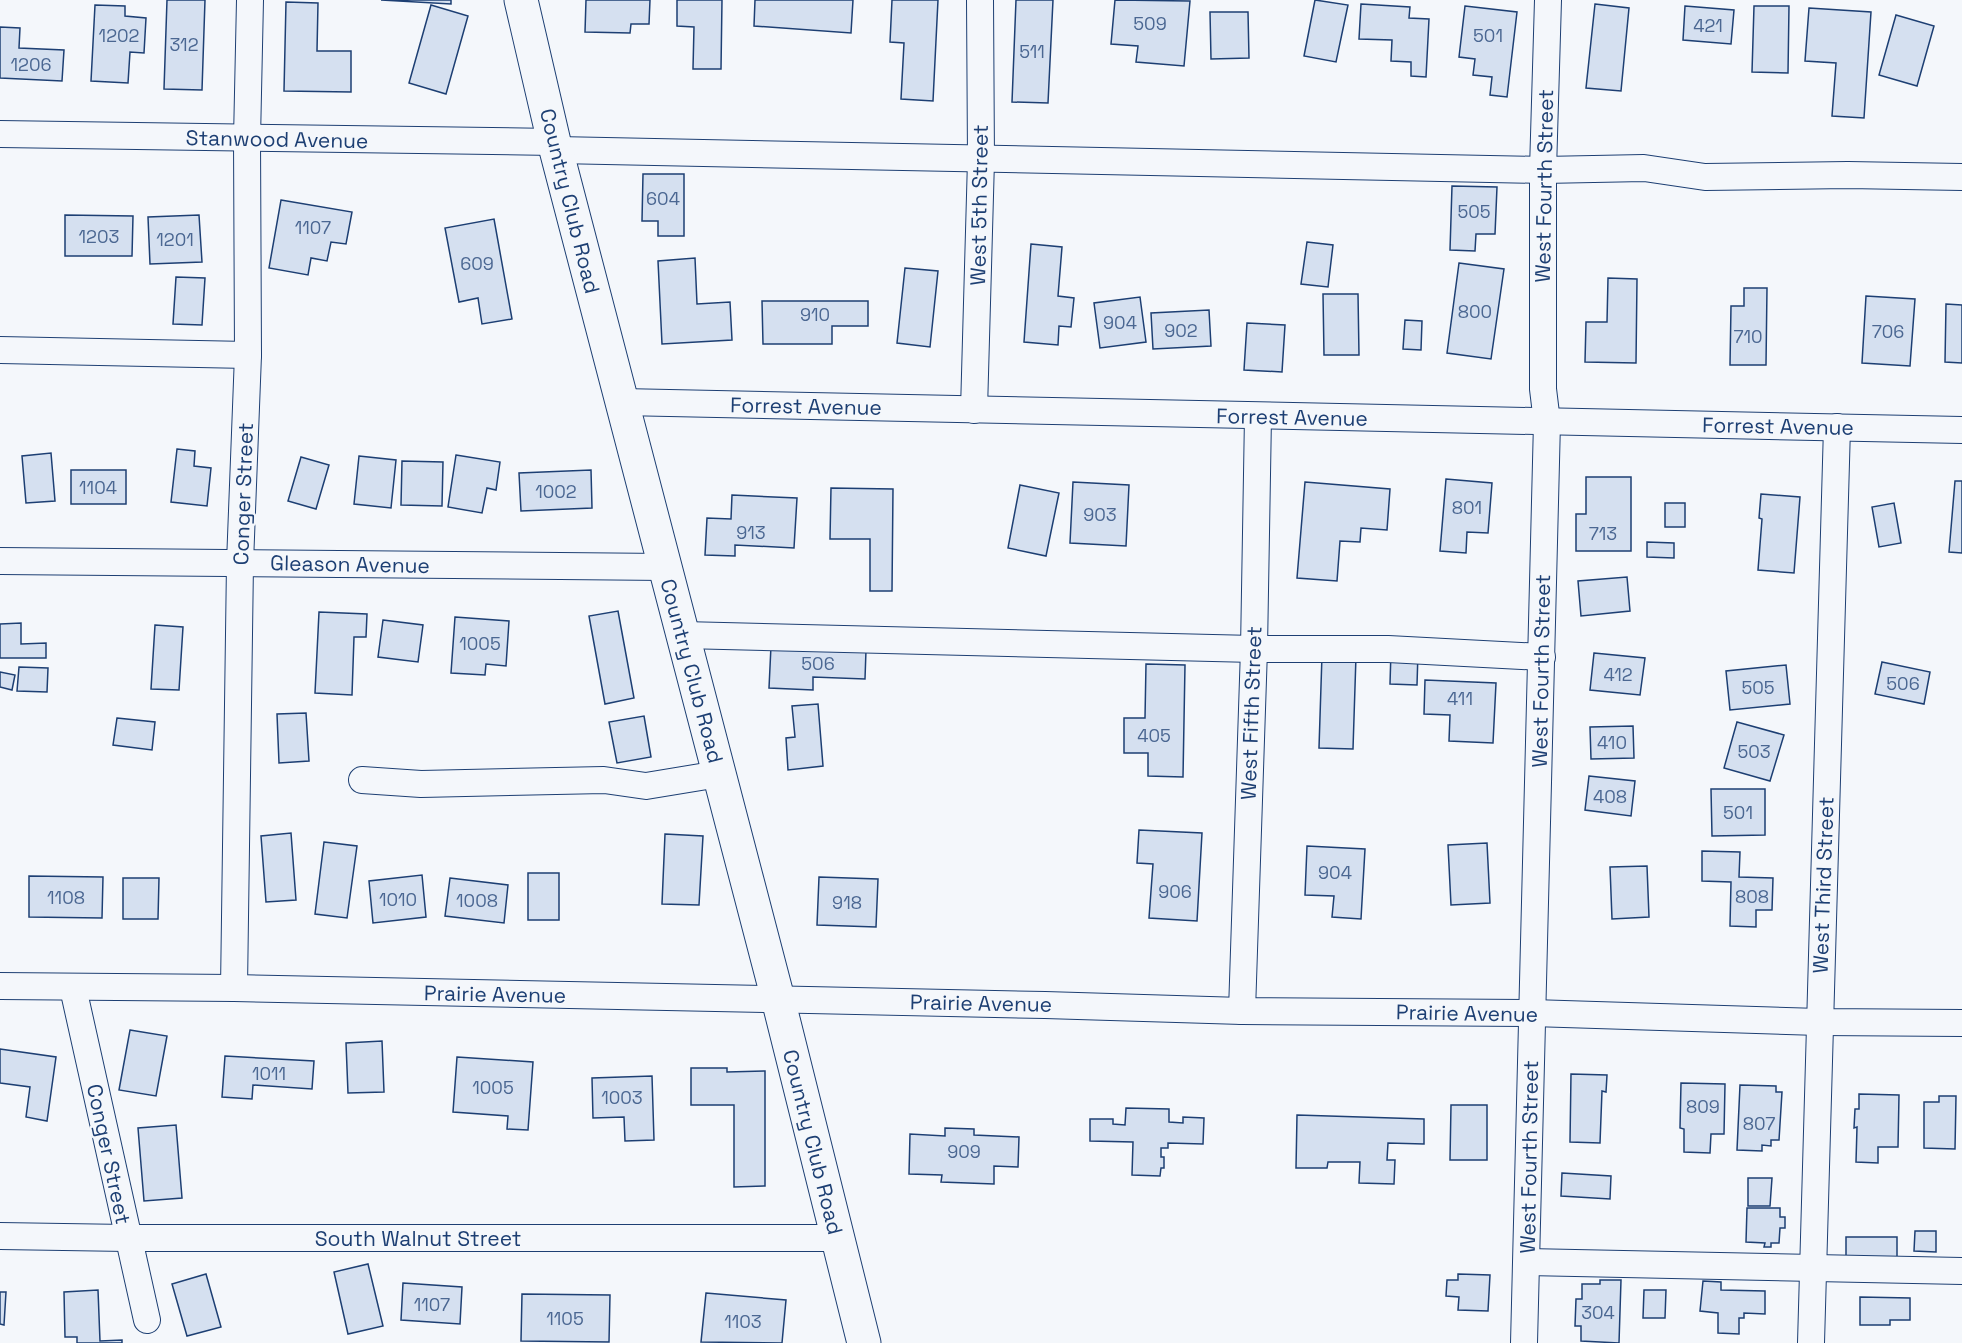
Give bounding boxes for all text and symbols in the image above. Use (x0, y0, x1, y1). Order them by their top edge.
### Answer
house number: 509 (1133, 12, 1167, 35)
house number: 421 (1693, 14, 1723, 37)
house number: 1202 (99, 24, 139, 47)
house number: 501 (1473, 24, 1503, 47)
house number: 312 (170, 33, 199, 56)
house number: 511 (1019, 40, 1045, 63)
house number: 1206 (11, 53, 51, 76)
street label: West Fourth Street (1529, 89, 1559, 283)
street label: Country Club Road (534, 106, 606, 296)
street label: Stanwood Avenue (185, 124, 369, 154)
street label: West 5th Street (964, 124, 994, 286)
house number: 604 (646, 187, 680, 210)
house number: 505 (1457, 200, 1491, 223)
house number: 1107 (295, 216, 331, 239)
house number: 1203 (79, 225, 119, 248)
house number: 1201 (156, 228, 194, 251)
house number: 609 (460, 252, 494, 275)
house number: 800 (1458, 300, 1492, 323)
house number: 910 (800, 303, 830, 326)
house number: 904 (1103, 311, 1137, 334)
house number: 902 (1164, 319, 1198, 342)
house number: 706 (1872, 320, 1904, 343)
house number: 710 (1733, 325, 1763, 348)
street label: Forrest Avenue (730, 391, 882, 421)
street label: Forrest Avenue (1216, 402, 1368, 432)
street label: Forrest Avenue (1702, 411, 1854, 441)
street label: Conger Street (227, 422, 259, 566)
house number: 1104 (79, 476, 117, 499)
house number: 1002 (535, 480, 577, 503)
house number: 801 (1452, 496, 1482, 519)
house number: 903 (1083, 503, 1117, 526)
house number: 913 (736, 521, 766, 544)
house number: 713 (1589, 522, 1617, 545)
street label: Gleason Avenue (270, 549, 430, 579)
street label: West Fourth Street (1526, 574, 1556, 768)
street label: Country Club Road (654, 576, 730, 766)
street label: West Fifth Street (1234, 626, 1268, 800)
house number: 1005 (459, 632, 501, 655)
house number: 506 (801, 652, 835, 675)
house number: 412 (1603, 663, 1633, 686)
house number: 506 (1886, 672, 1920, 695)
house number: 505 (1741, 676, 1775, 699)
house number: 411 (1447, 687, 1473, 710)
house number: 405 (1137, 724, 1171, 747)
house number: 410 (1597, 731, 1627, 754)
house number: 503 (1737, 740, 1771, 763)
house number: 408 (1593, 785, 1627, 808)
street label: West Third Street (1806, 796, 1840, 974)
house number: 501 (1723, 801, 1753, 824)
house number: 904 (1318, 861, 1352, 884)
house number: 906 (1158, 880, 1192, 903)
house number: 808 (1735, 885, 1769, 908)
house number: 1108 (47, 886, 85, 909)
house number: 1010 (379, 888, 417, 911)
house number: 1008 (456, 889, 498, 912)
house number: 918 (832, 891, 862, 914)
street label: Prairie Avenue (424, 979, 566, 1009)
street label: Prairie Avenue (910, 988, 1052, 1018)
street label: Prairie Avenue (1396, 998, 1538, 1028)
street label: Country Club Road (777, 1047, 849, 1237)
street label: West Fourth Street (1514, 1060, 1544, 1254)
house number: 1011 (252, 1062, 286, 1085)
house number: 1005 (472, 1076, 514, 1099)
street label: Conger Street (81, 1081, 137, 1227)
house number: 1003 (601, 1086, 643, 1109)
house number: 809 (1686, 1095, 1720, 1118)
house number: 807 (1743, 1112, 1775, 1135)
house number: 909 (947, 1140, 981, 1163)
street label: South Walnut Street (315, 1225, 521, 1252)
house number: 1107 (414, 1293, 450, 1316)
house number: 304 (1581, 1301, 1615, 1324)
house number: 1105 (546, 1307, 584, 1330)
house number: 1103 (724, 1310, 762, 1333)

